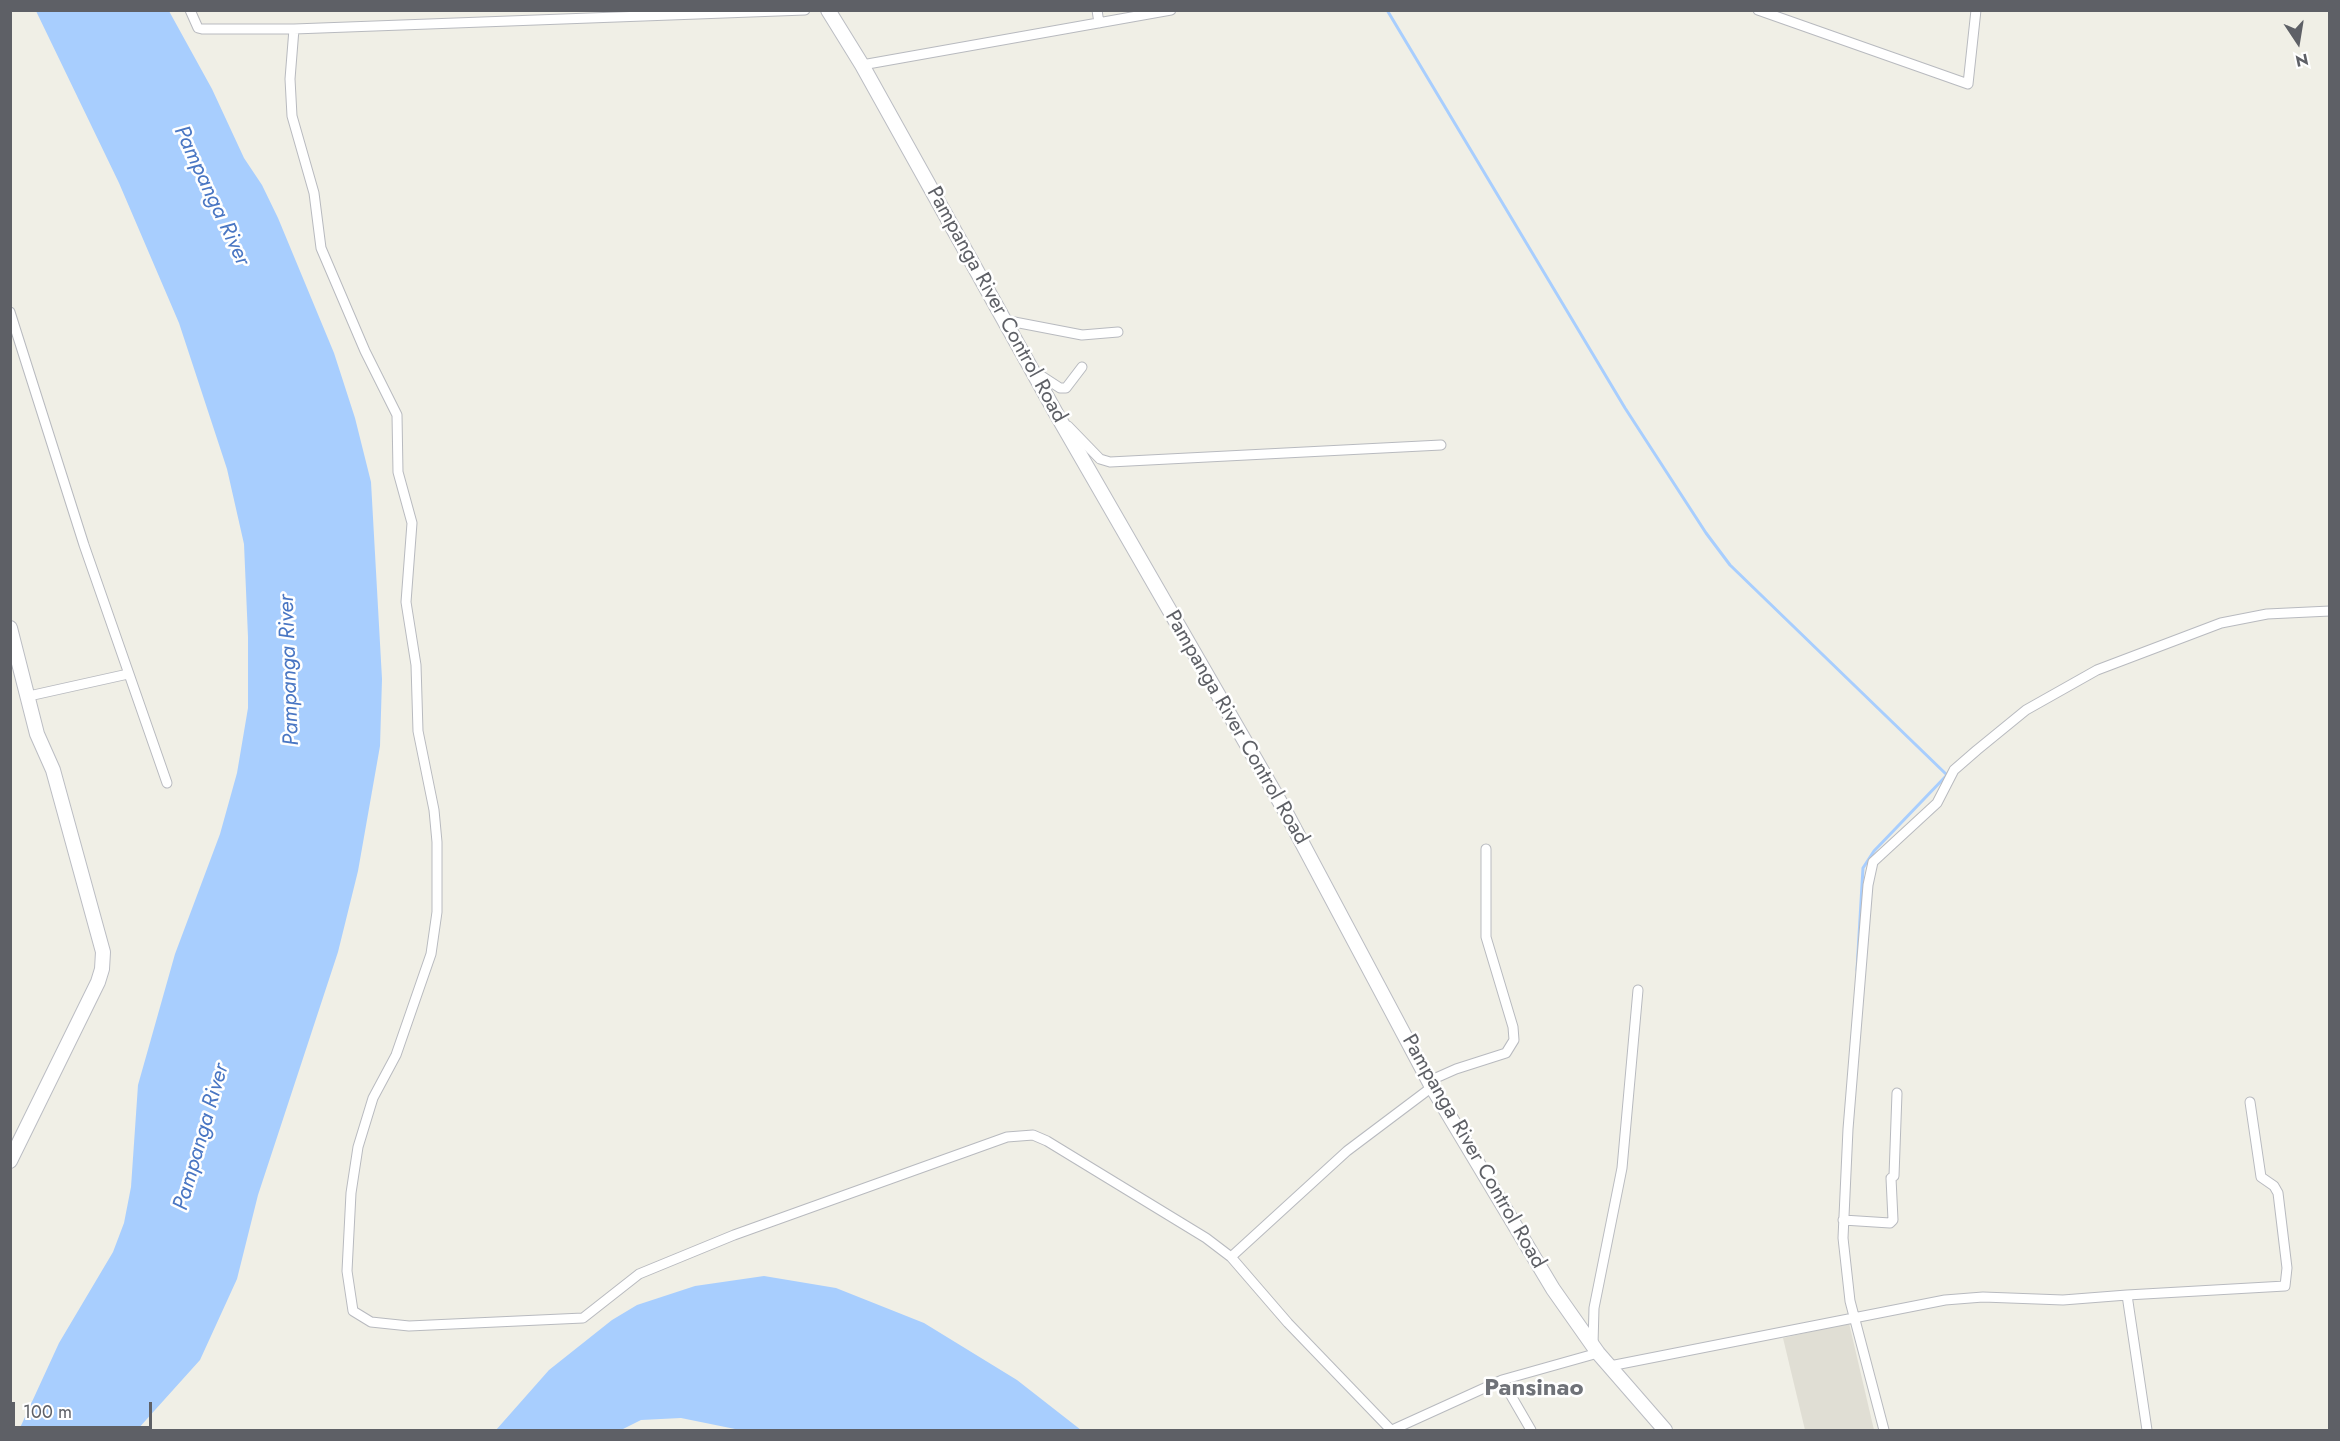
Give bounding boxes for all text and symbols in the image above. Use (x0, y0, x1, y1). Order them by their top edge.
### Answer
north arrow (2268, 12, 2328, 72)
text: N (2293, 48, 2310, 73)
water label: Pampanga River (167, 122, 255, 270)
street label: Pampanga River Control Road (921, 183, 1071, 427)
water label: Pampanga River (274, 594, 306, 746)
street label: Pampanga River Control Road (1159, 607, 1313, 849)
street label: Pampanga River Control Road (1396, 1031, 1550, 1273)
water label: Pampanga River (168, 1061, 236, 1213)
district label: Pansinao (1484, 1375, 1584, 1403)
scale bar (15, 1390, 154, 1428)
text: 100 m (23, 1399, 72, 1425)

